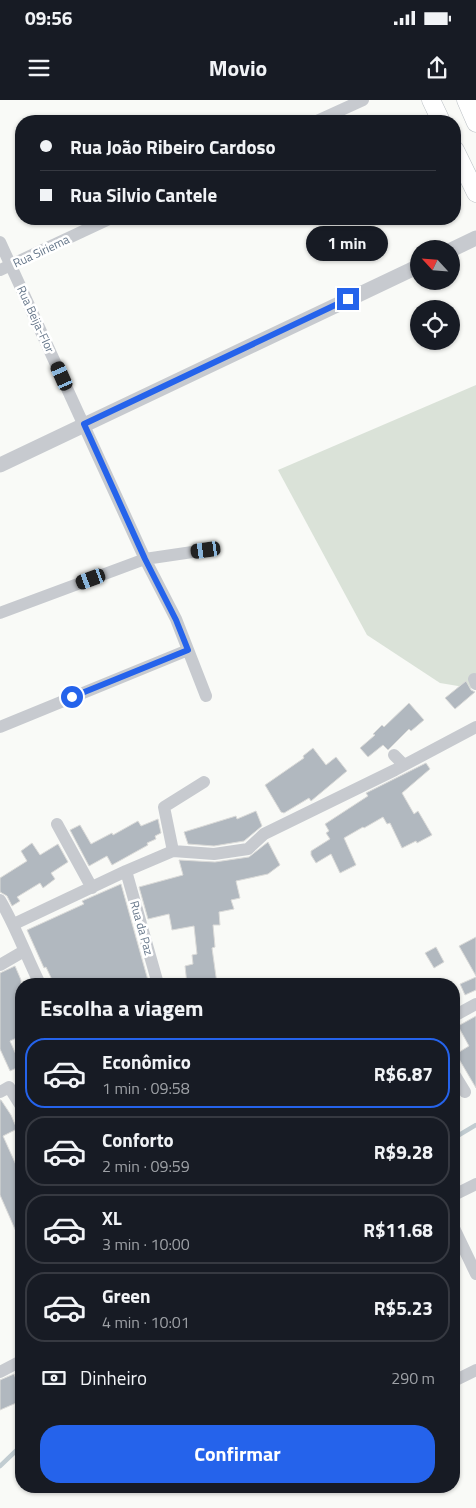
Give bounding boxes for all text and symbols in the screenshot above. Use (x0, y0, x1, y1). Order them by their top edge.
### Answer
text: 09:56 (25, 3, 72, 32)
text: Movio (209, 51, 267, 85)
icon: menu (25, 54, 53, 82)
icon: share (423, 54, 451, 82)
text: Rua João Ribeiro Cardoso (70, 132, 276, 161)
text: Rua Silvio Cantele (70, 180, 217, 209)
callout: 1 min (307, 226, 389, 262)
street label: Rua Siriema (10, 230, 72, 272)
text: 1 min (328, 231, 366, 255)
north arrow (410, 240, 460, 290)
map controls (410, 240, 460, 350)
street label: Rua Beija-Flor (12, 282, 60, 356)
route end (337, 288, 359, 310)
button: locate (410, 300, 460, 350)
car (49, 359, 74, 393)
car (190, 540, 221, 560)
car (74, 567, 107, 591)
route start (61, 686, 83, 708)
street label: Rua da Paz (125, 899, 159, 957)
text: Escolha a viagem (40, 991, 204, 1025)
text: Econômico (102, 1047, 191, 1076)
icon: car (42, 1051, 87, 1096)
text: R$6.87 (374, 1059, 433, 1088)
text: 1 min · 09:58 (102, 1076, 190, 1100)
text: Conforto (102, 1125, 174, 1154)
icon: car (42, 1129, 87, 1174)
text: R$9.28 (374, 1137, 433, 1166)
text: 2 min · 09:59 (102, 1154, 190, 1178)
text: XL (102, 1203, 122, 1232)
icon: car (42, 1207, 87, 1252)
text: R$11.68 (363, 1215, 433, 1244)
text: 3 min · 10:00 (102, 1232, 190, 1256)
text: Green (102, 1281, 151, 1310)
icon: car (42, 1285, 87, 1330)
text: R$5.23 (374, 1293, 433, 1322)
text: 4 min · 10:01 (102, 1310, 190, 1334)
text: Dinheiro (80, 1363, 147, 1392)
icon: cash (40, 1364, 68, 1392)
text: 290 m (391, 1366, 435, 1390)
button: Confirmar (40, 1425, 435, 1483)

